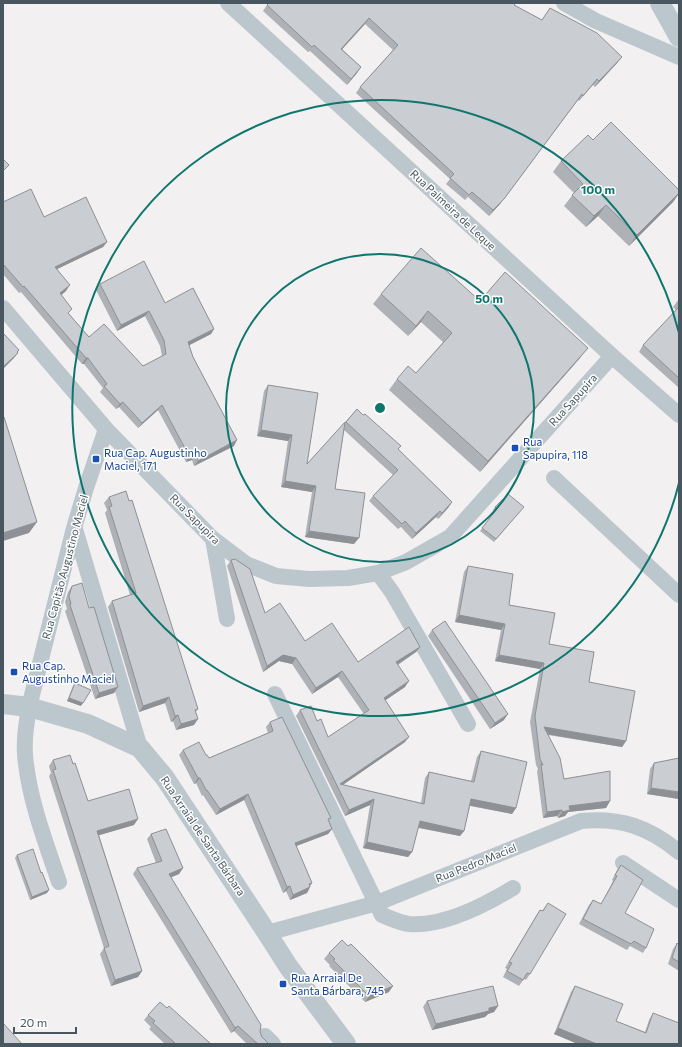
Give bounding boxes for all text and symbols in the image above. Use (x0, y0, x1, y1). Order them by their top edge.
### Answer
street label: Rua Palmeira de Leque (408, 167, 499, 253)
text: 100 m (581, 182, 615, 196)
text: 50 m (475, 291, 503, 305)
street label: Rua Sapupira (546, 371, 599, 428)
centre of rings (373, 401, 387, 415)
place label: Rua Sapupira, 118 (523, 435, 588, 461)
marker: Rua Sapupira, 118 (510, 443, 520, 453)
place label: Rua Cap. Augustinho Maciel, 171 (104, 446, 207, 472)
marker: Rua Cap. Augustinho Maciel, 171 (91, 454, 101, 464)
street label: Rua Sapupira (168, 491, 223, 546)
street label: Rua Capitão Augustino Maciel (39, 493, 90, 640)
place label: Rua Cap. Augustinho Maciel (22, 659, 114, 685)
marker: Rua Cap. Augustinho Maciel (9, 667, 19, 677)
street label: Rua Arraial de Santa Bárbara (158, 773, 248, 898)
street label: Rua Pedro Maciel (433, 840, 518, 885)
place label: Rua Arraial De Santa Bárbara, 745 (291, 971, 384, 997)
marker: Rua Arraial De Santa Bárbara, 745 (278, 979, 288, 989)
scale bar (14, 1009, 76, 1035)
text: 20 m (20, 1015, 47, 1029)

